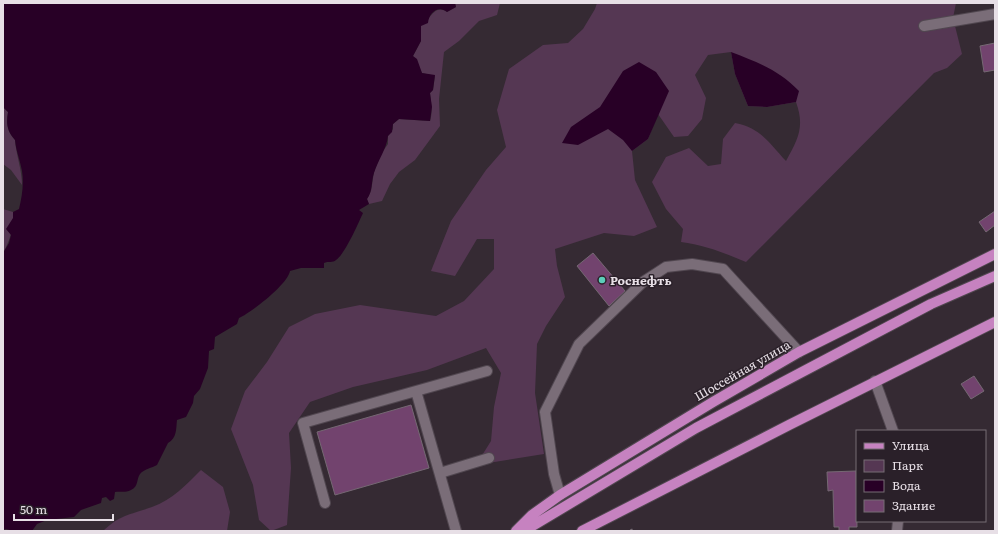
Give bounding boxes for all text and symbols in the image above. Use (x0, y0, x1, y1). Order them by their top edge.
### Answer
place label: Роснефть (610, 271, 672, 289)
marker: Роснефть (597, 275, 607, 285)
street label: Шоссейная улица (691, 335, 794, 405)
legend (856, 430, 986, 522)
text: Улица (892, 436, 930, 454)
text: Парк (892, 456, 923, 474)
text: Вода (892, 476, 921, 494)
scale bar (14, 496, 113, 522)
text: Здание (892, 496, 935, 514)
text: 50 m (20, 500, 47, 518)

